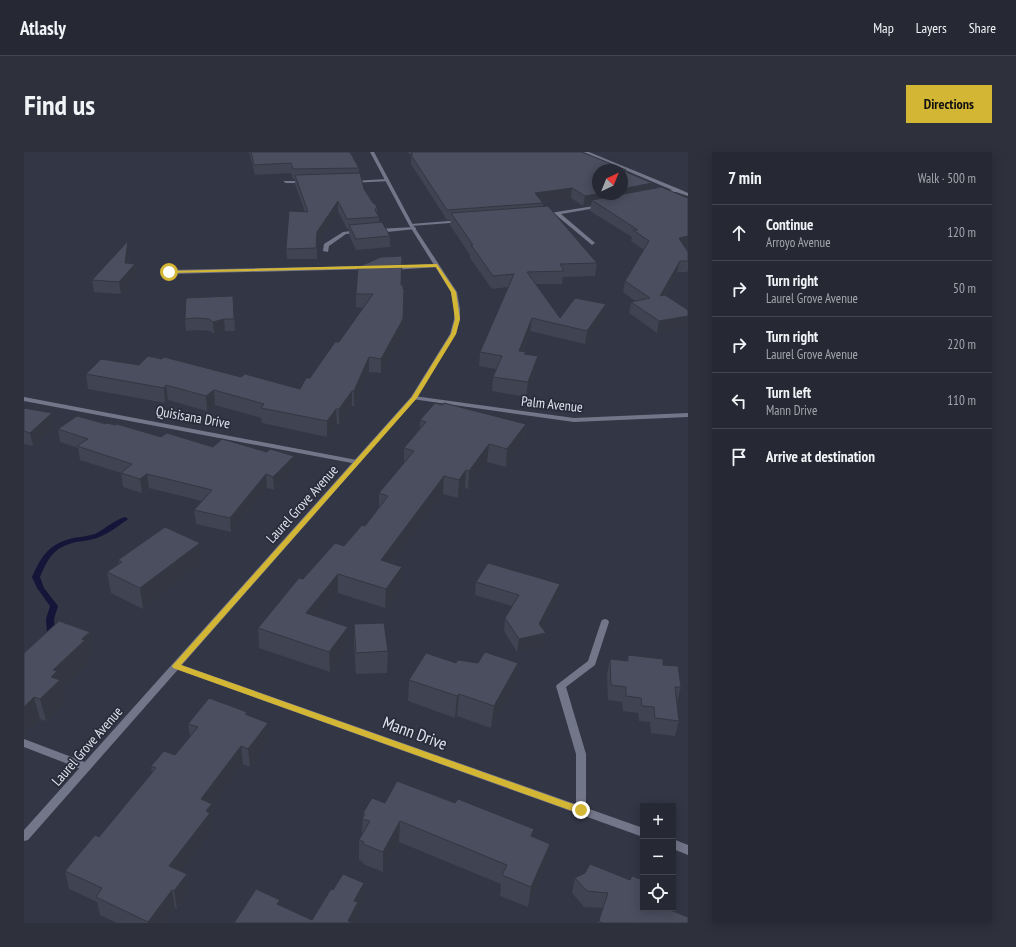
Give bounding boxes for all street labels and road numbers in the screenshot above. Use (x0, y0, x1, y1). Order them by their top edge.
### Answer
street label: Palm Avenue (520, 392, 584, 416)
street label: Quisisana Drive (154, 402, 232, 432)
street label: Laurel Grove Avenue (262, 461, 342, 547)
street label: Laurel Grove Avenue (48, 703, 126, 789)
street label: Mann Drive (380, 711, 450, 755)

